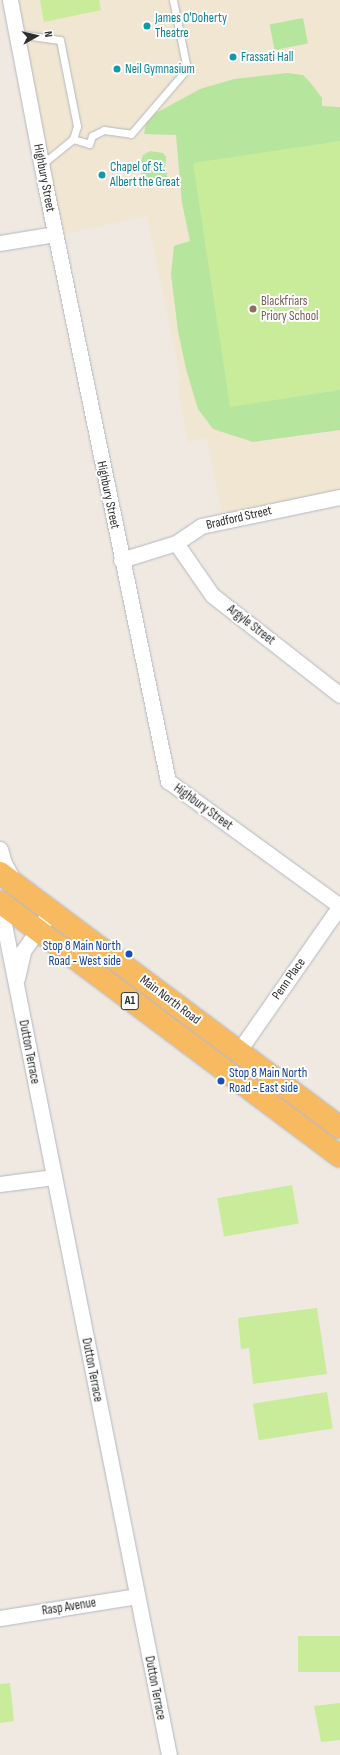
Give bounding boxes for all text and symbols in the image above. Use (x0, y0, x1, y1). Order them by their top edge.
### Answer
place label: James O'Doherty Theatre (155, 11, 227, 42)
north arrow (16, 16, 56, 56)
marker: James O'Doherty Theatre (142, 21, 152, 31)
text: N (42, 30, 55, 38)
place label: Frassati Hall (241, 49, 293, 65)
marker: Frassati Hall (228, 52, 238, 62)
place label: Neil Gymnasium (125, 61, 195, 77)
marker: Neil Gymnasium (112, 64, 122, 74)
street label: Highbury Street (30, 143, 58, 213)
place label: Chapel of St. Albert the Great (110, 160, 180, 191)
marker: Chapel of St. Albert the Great (97, 170, 107, 180)
place label: Blackfriars Priory School (261, 294, 318, 325)
marker: Blackfriars Priory School (248, 304, 258, 314)
street label: Highbury Street (93, 460, 123, 530)
street label: Bradford Street (205, 503, 273, 533)
street label: Argyle Street (224, 602, 278, 648)
street label: Highbury Street (171, 780, 235, 834)
place label: Stop 8 Main North Road - West side (43, 939, 121, 970)
marker: Stop 8 Main North Road - West side (124, 949, 134, 959)
street label: Penn Place (269, 955, 309, 1003)
street label: Main North Road (137, 972, 203, 1028)
road number: A1 (120, 991, 140, 1011)
street label: Dutton Terrace (15, 1019, 43, 1085)
place label: Stop 8 Main North Road - East side (229, 1066, 307, 1097)
marker: Stop 8 Main North Road - East side (216, 1076, 226, 1086)
street label: Dutton Terrace (78, 1337, 106, 1403)
street label: Rasp Avenue (41, 1595, 97, 1619)
street label: Dutton Terrace (141, 1655, 169, 1721)

